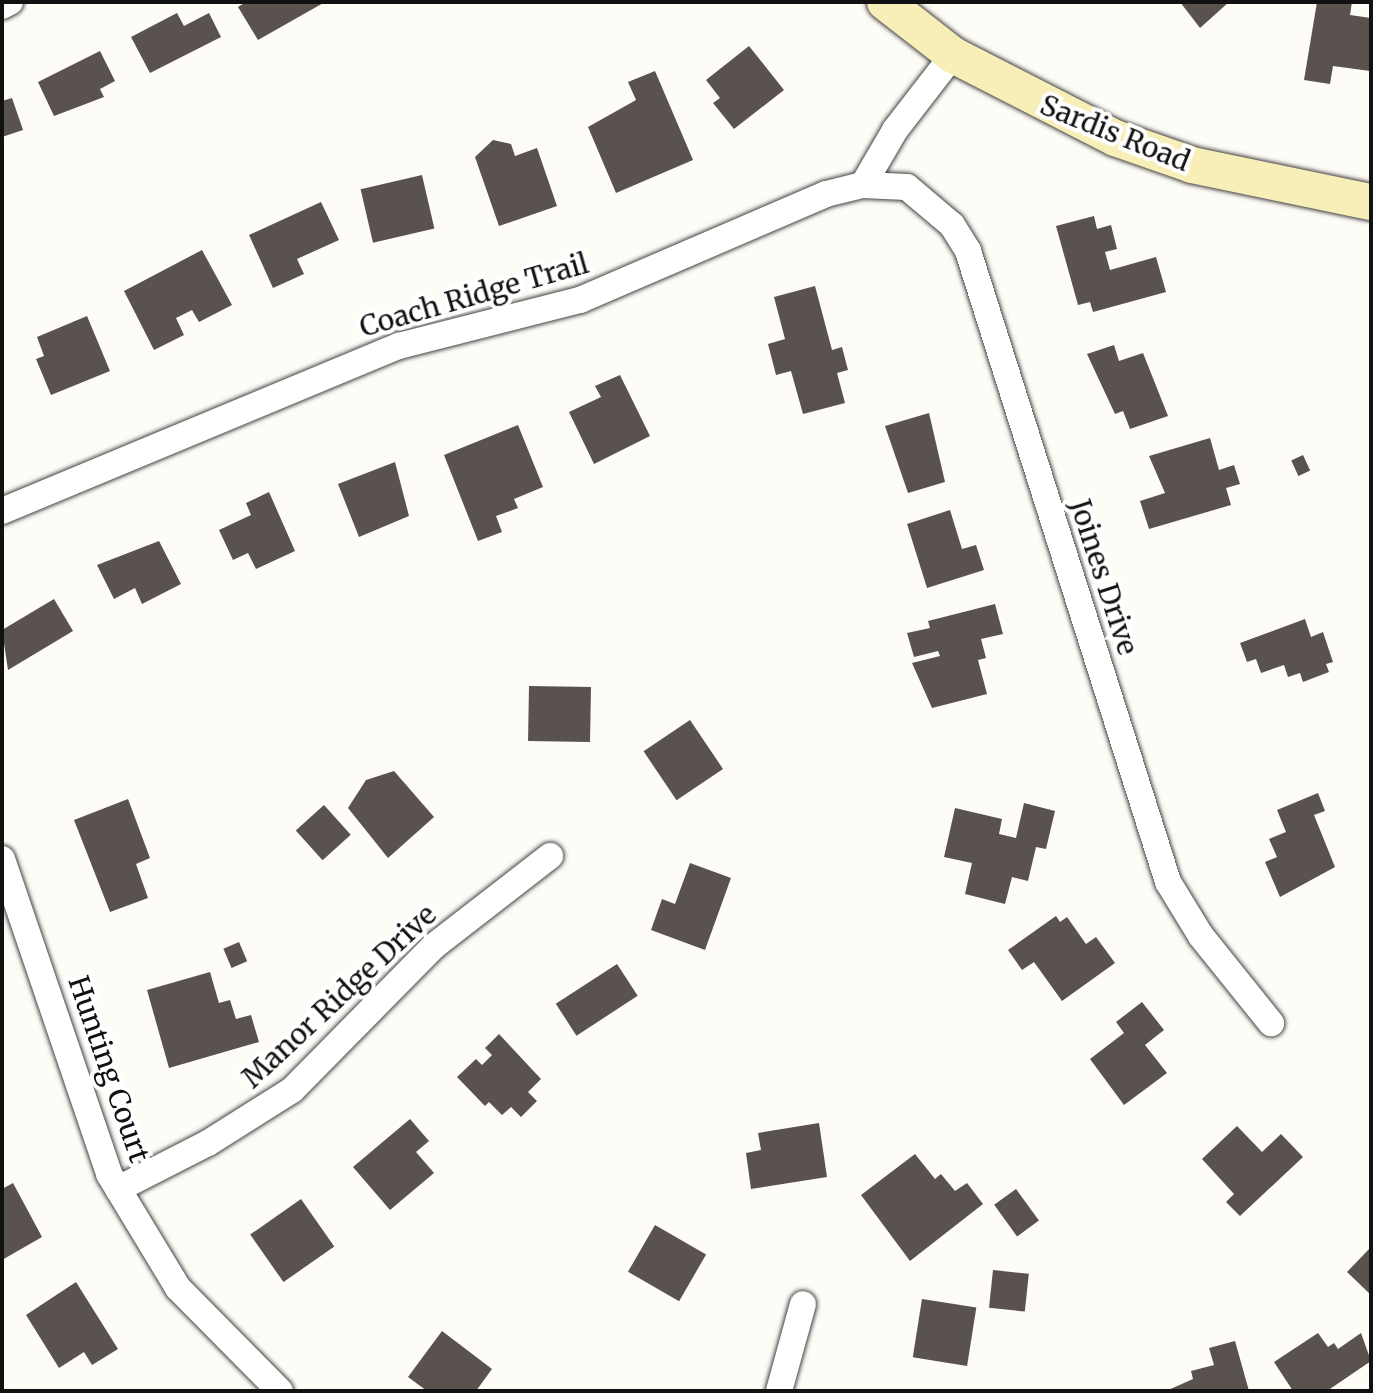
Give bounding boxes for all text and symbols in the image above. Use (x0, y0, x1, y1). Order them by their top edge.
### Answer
street label: Sardis Road (1035, 88, 1195, 178)
street label: Coach Ridge Trail (356, 246, 592, 344)
street label: Joines Drive (1063, 495, 1145, 659)
street label: Manor Ridge Drive (235, 898, 443, 1094)
street label: Hunting Court (61, 972, 157, 1166)

